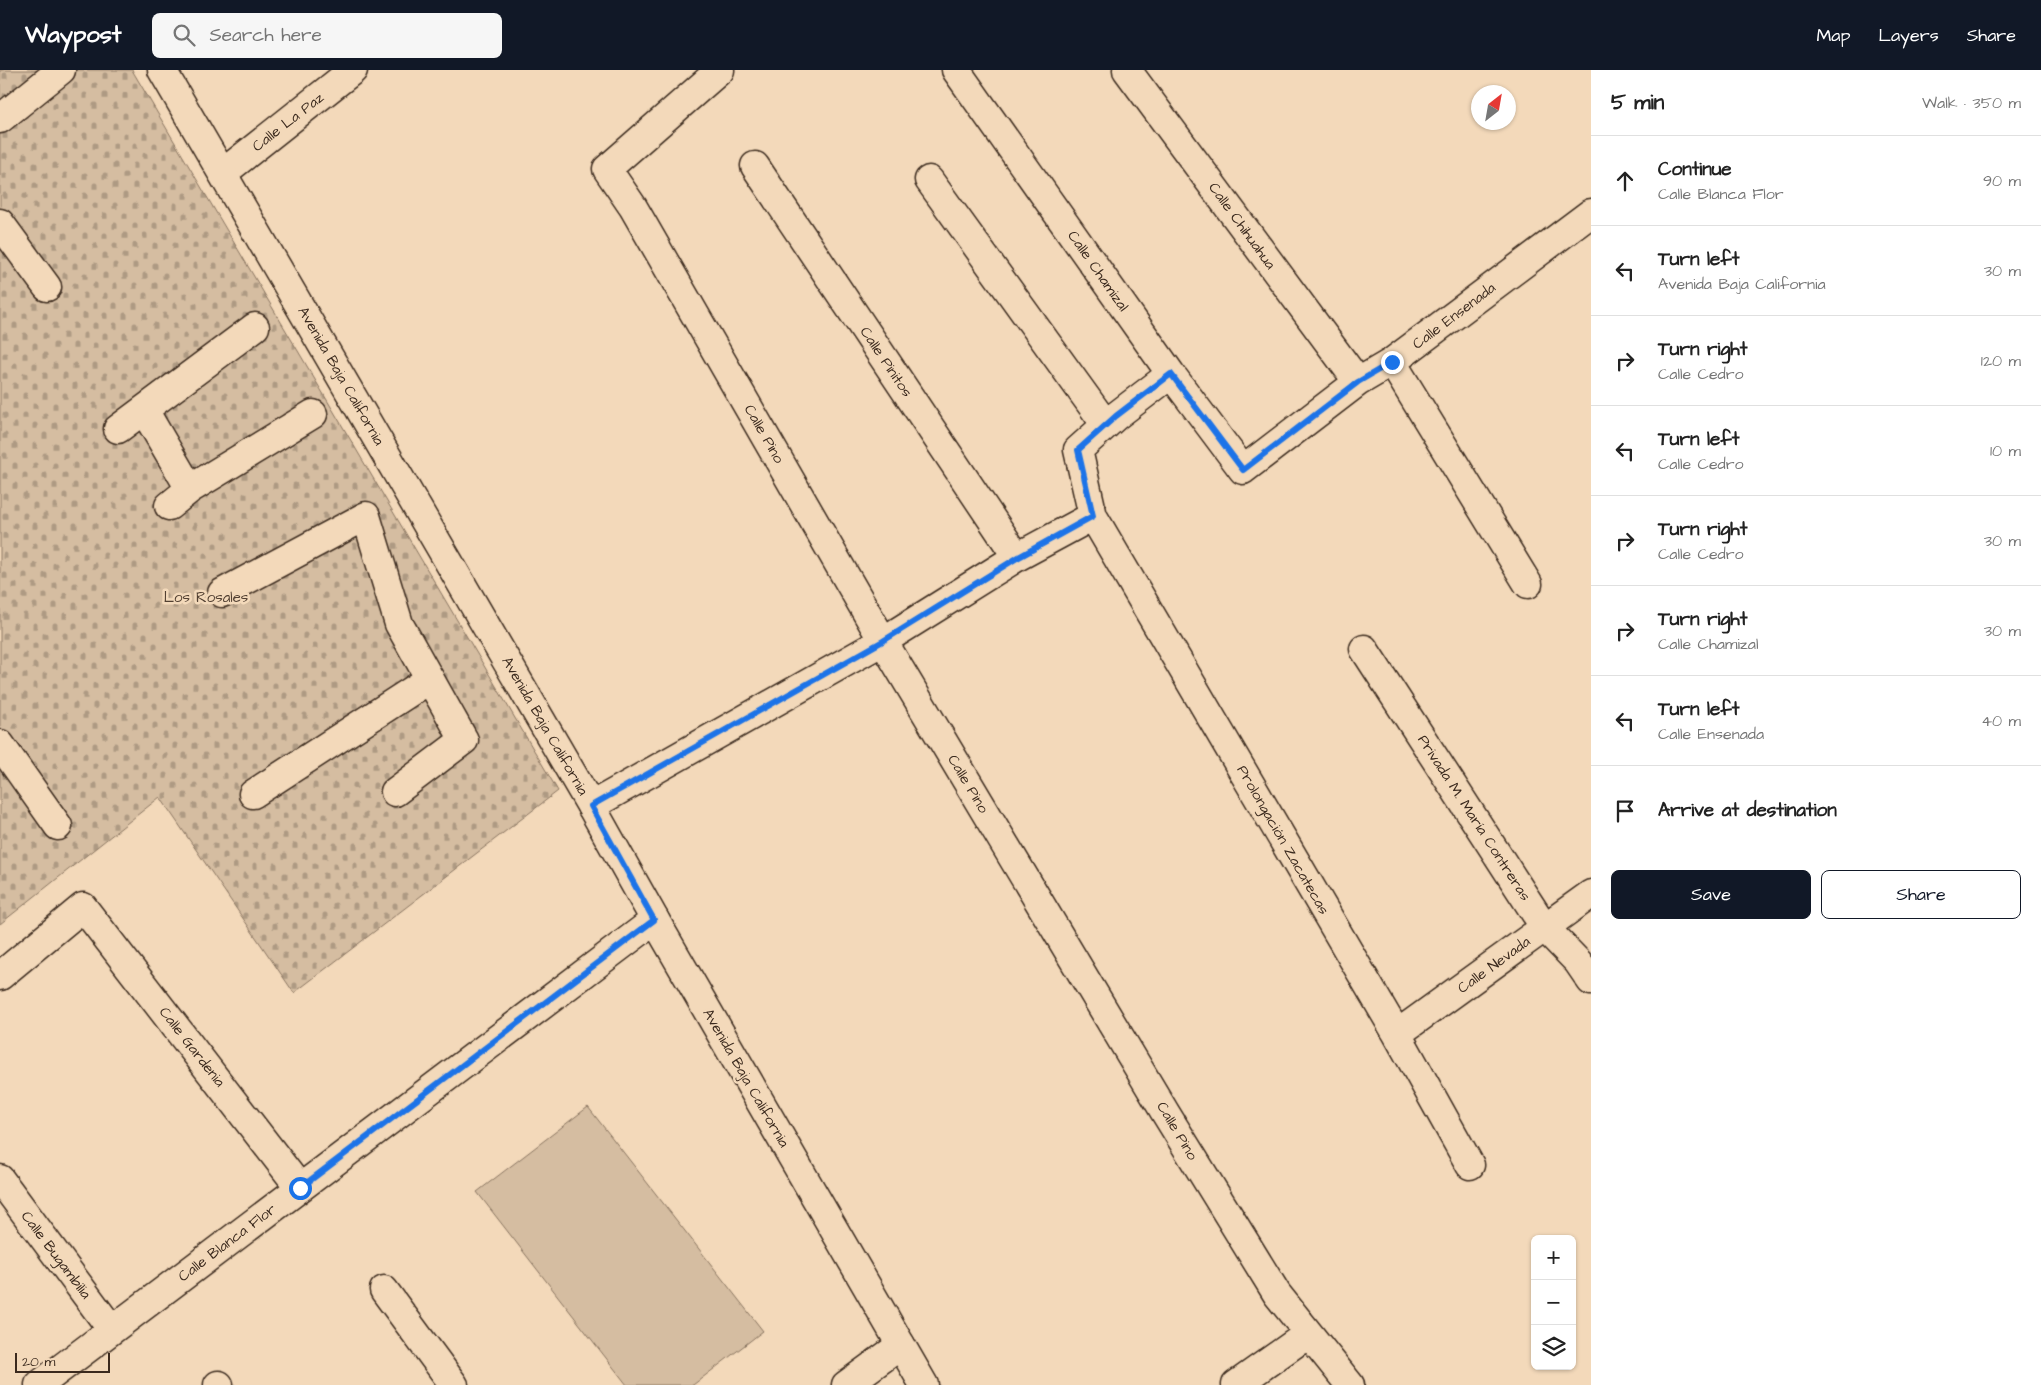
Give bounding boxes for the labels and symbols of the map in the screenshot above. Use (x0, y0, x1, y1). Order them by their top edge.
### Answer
north arrow (1471, 85, 1516, 130)
street label: Calle La Paz (248, 87, 329, 157)
street label: Calle Chihuahua (1203, 178, 1281, 274)
street label: Calle Chamizal (1062, 226, 1134, 316)
street label: Calle Ensenada (1408, 277, 1500, 354)
street label: Avenida Baja California (293, 303, 390, 450)
street label: Calle Pinitos (855, 323, 918, 402)
route end (1381, 351, 1404, 374)
street label: Calle Pino (739, 401, 790, 468)
park label: Los Rosales (164, 587, 249, 608)
street label: Avenida Baja California (497, 653, 594, 800)
street label: Privada M. María Contreras (1412, 731, 1536, 905)
street label: Calle Pino (942, 751, 994, 818)
street label: Prolongación Zacatecas (1231, 762, 1335, 919)
street label: Calle Nevada (1453, 931, 1535, 999)
street label: Calle Gardenia (154, 1002, 230, 1092)
street label: Avenida Baja California (698, 1005, 795, 1152)
street label: Calle Pino (1151, 1098, 1203, 1165)
route start (289, 1177, 312, 1200)
street label: Calle Blanca Flor (174, 1199, 280, 1287)
street label: Calle Bugambilia (15, 1207, 96, 1304)
scale bar (15, 1350, 110, 1373)

